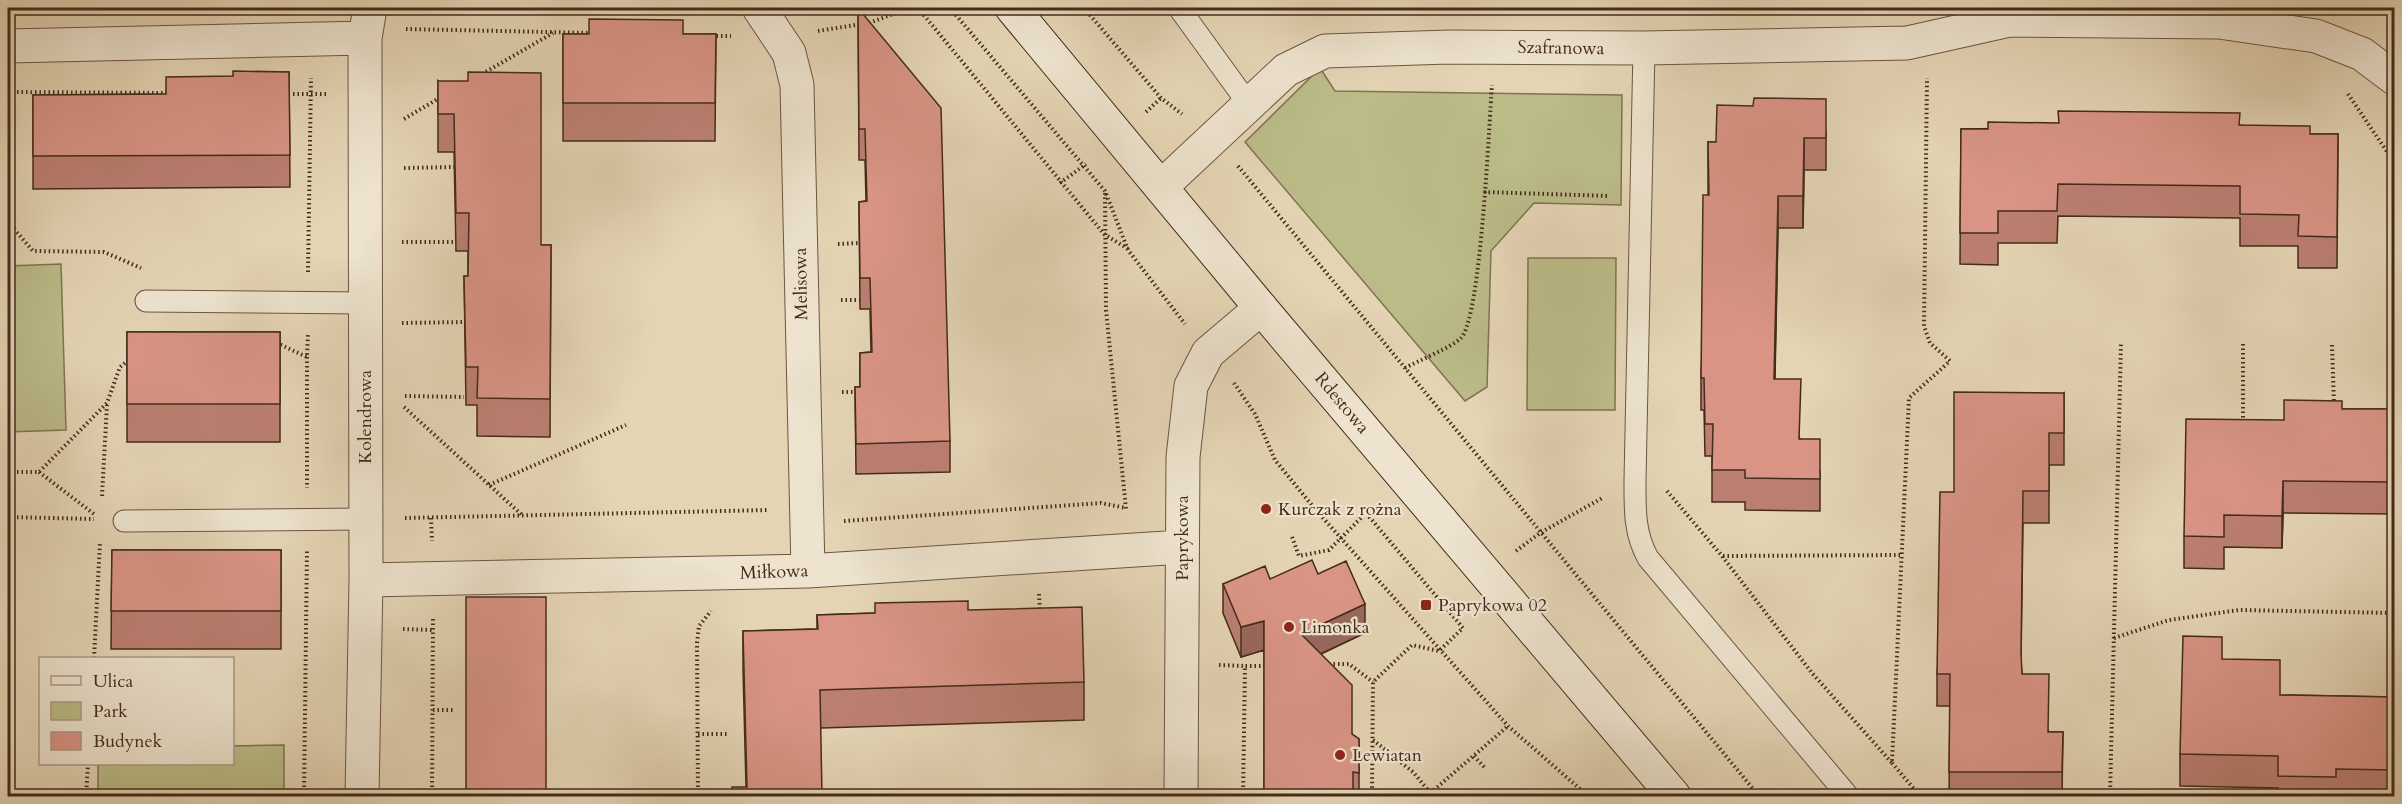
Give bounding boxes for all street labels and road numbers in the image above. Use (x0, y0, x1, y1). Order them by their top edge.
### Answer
street label: Szafranowa (1517, 35, 1605, 61)
street label: Melisowa (788, 247, 814, 321)
street label: Rdestowa (1309, 367, 1375, 439)
street label: Kolendrowa (353, 370, 378, 464)
street label: Paprykowa (1170, 495, 1195, 581)
street label: Miłkowa (739, 558, 809, 586)

